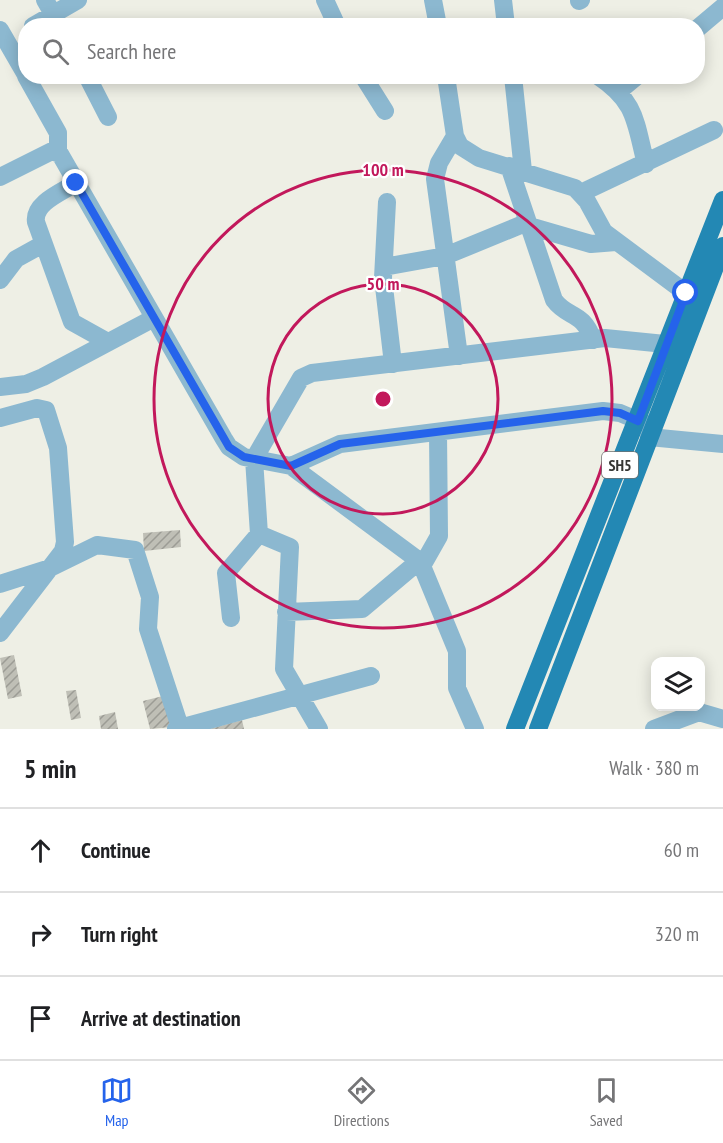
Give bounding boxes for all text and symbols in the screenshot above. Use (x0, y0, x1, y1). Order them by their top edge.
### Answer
search box (18, 18, 705, 84)
icon: search (39, 35, 72, 68)
text: Search here (87, 37, 176, 65)
text: 100 m (362, 158, 404, 181)
route end (62, 169, 88, 195)
text: 50 m (367, 272, 399, 295)
route start (672, 279, 698, 305)
centre of rings (373, 389, 393, 409)
road number: SH5 (602, 452, 638, 478)
map controls (651, 657, 705, 711)
button: layers (651, 657, 705, 711)
text: 5 min (24, 752, 77, 785)
text: Walk · 380 m (609, 755, 699, 781)
icon: ahead (24, 834, 57, 867)
text: Continue (81, 836, 151, 864)
text: 60 m (664, 837, 699, 863)
icon: right (24, 918, 57, 951)
text: Turn right (81, 920, 158, 948)
text: 320 m (655, 921, 699, 947)
icon: arrive (24, 1002, 57, 1035)
text: Arrive at destination (81, 1004, 241, 1032)
tab: Map (100, 1074, 133, 1130)
tab: Directions (334, 1074, 389, 1130)
tab: Saved (590, 1074, 623, 1130)

